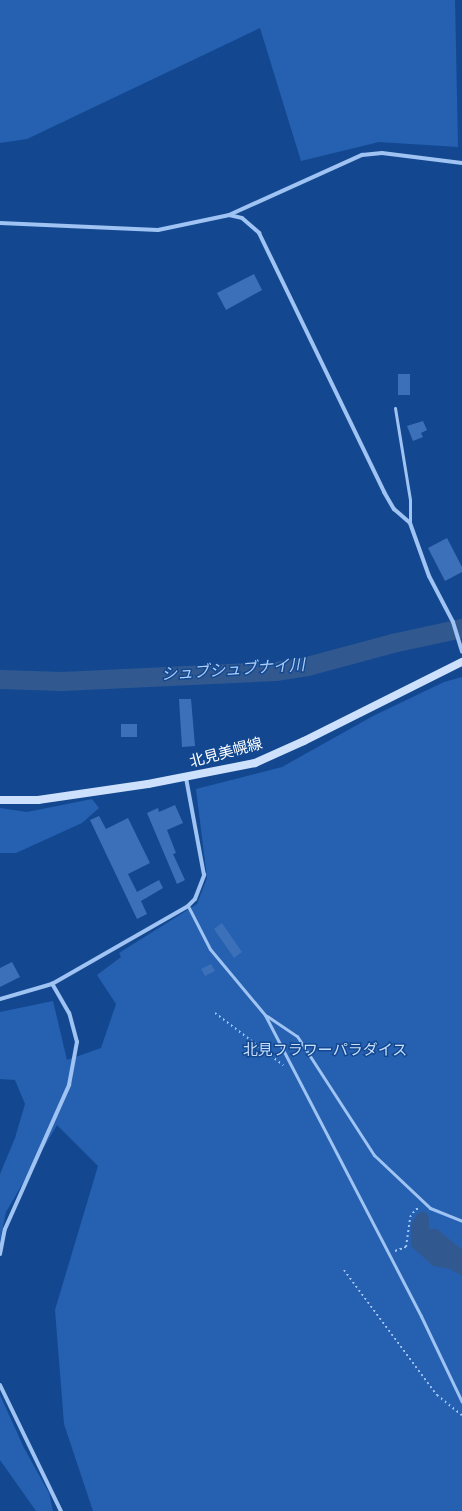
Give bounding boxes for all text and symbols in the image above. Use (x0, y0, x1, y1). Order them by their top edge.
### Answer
water label: シュブシュブナイ川 (161, 655, 305, 685)
street label: 北見美幌線 (187, 735, 265, 771)
park label: 北見フラワーパラダイス (243, 1042, 407, 1060)

